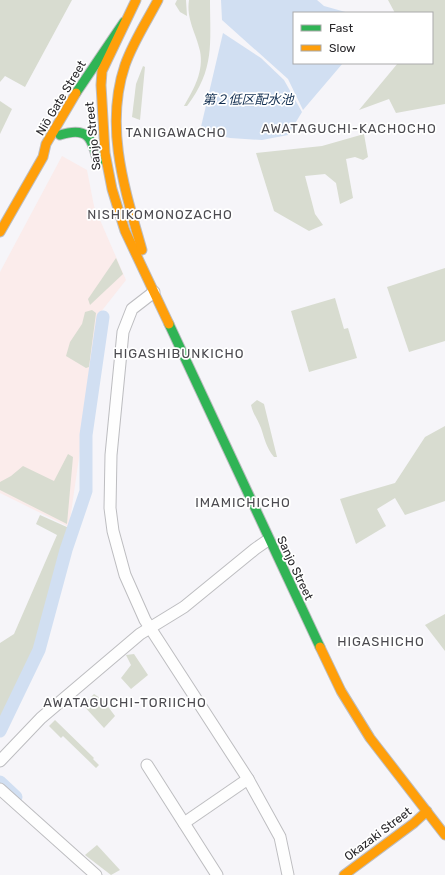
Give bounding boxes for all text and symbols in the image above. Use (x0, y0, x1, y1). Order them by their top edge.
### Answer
legend (293, 12, 433, 64)
text: Fast (329, 21, 353, 35)
text: Slow (329, 41, 356, 55)
street label: Niō Gate Street (33, 58, 89, 138)
water label: 第２低区配水池 (202, 92, 295, 107)
street label: Sanjo Street (82, 101, 104, 171)
district label: AWATAGUCHI-KACHOCHO (261, 121, 437, 136)
district label: TANIGAWACHO (125, 125, 227, 140)
district label: NISHIKOMONOZACHO (87, 207, 233, 222)
district label: HIGASHIBUNKICHO (114, 346, 244, 361)
district label: IMAMICHICHO (195, 495, 291, 510)
street label: Sanjo Street (274, 534, 316, 602)
district label: HIGASHICHO (337, 634, 425, 649)
district label: AWATAGUCHI-TORIICHO (43, 695, 207, 710)
street label: Okazaki Street (342, 804, 415, 864)

